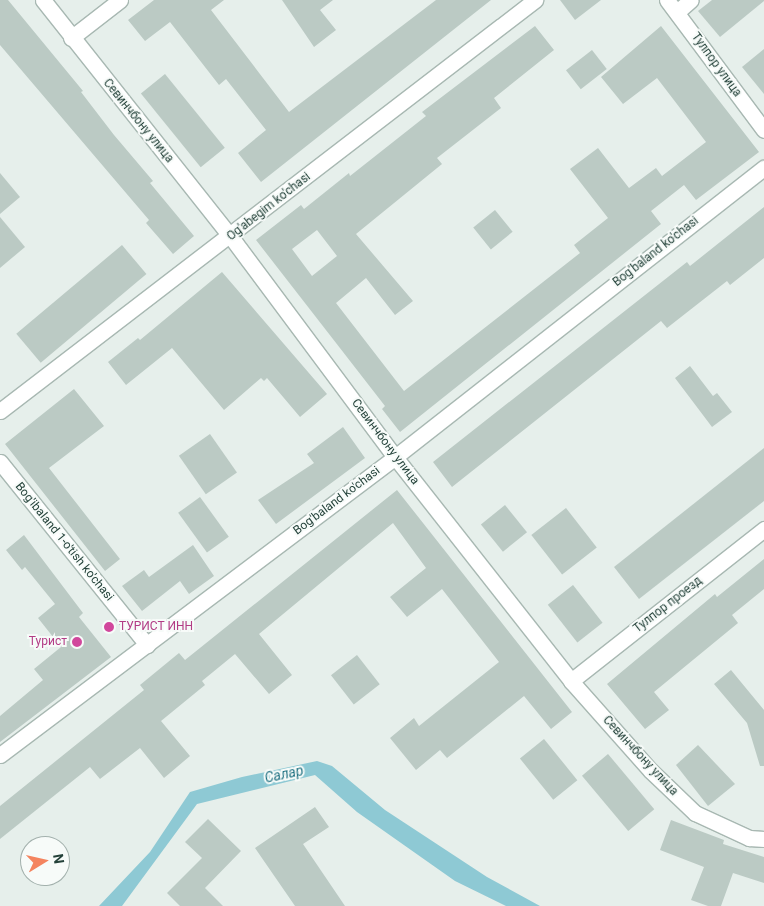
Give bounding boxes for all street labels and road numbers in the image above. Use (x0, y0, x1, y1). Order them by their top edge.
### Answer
street label: Тулпор улица (688, 30, 744, 100)
street label: Севинчбону улица (100, 76, 176, 166)
street label: Og'abegim ko'chasi (224, 170, 314, 244)
street label: Bog'baland ko'chasi (610, 214, 702, 290)
street label: Севинчбону улица (348, 396, 422, 488)
street label: Bog'baland ko'chasi (291, 464, 383, 538)
street label: Bog'ibaland 1-o'tish ko'chasi (12, 480, 116, 604)
street label: Тулпор проезд (631, 574, 705, 636)
street label: Севинчбону улица (599, 713, 681, 799)

